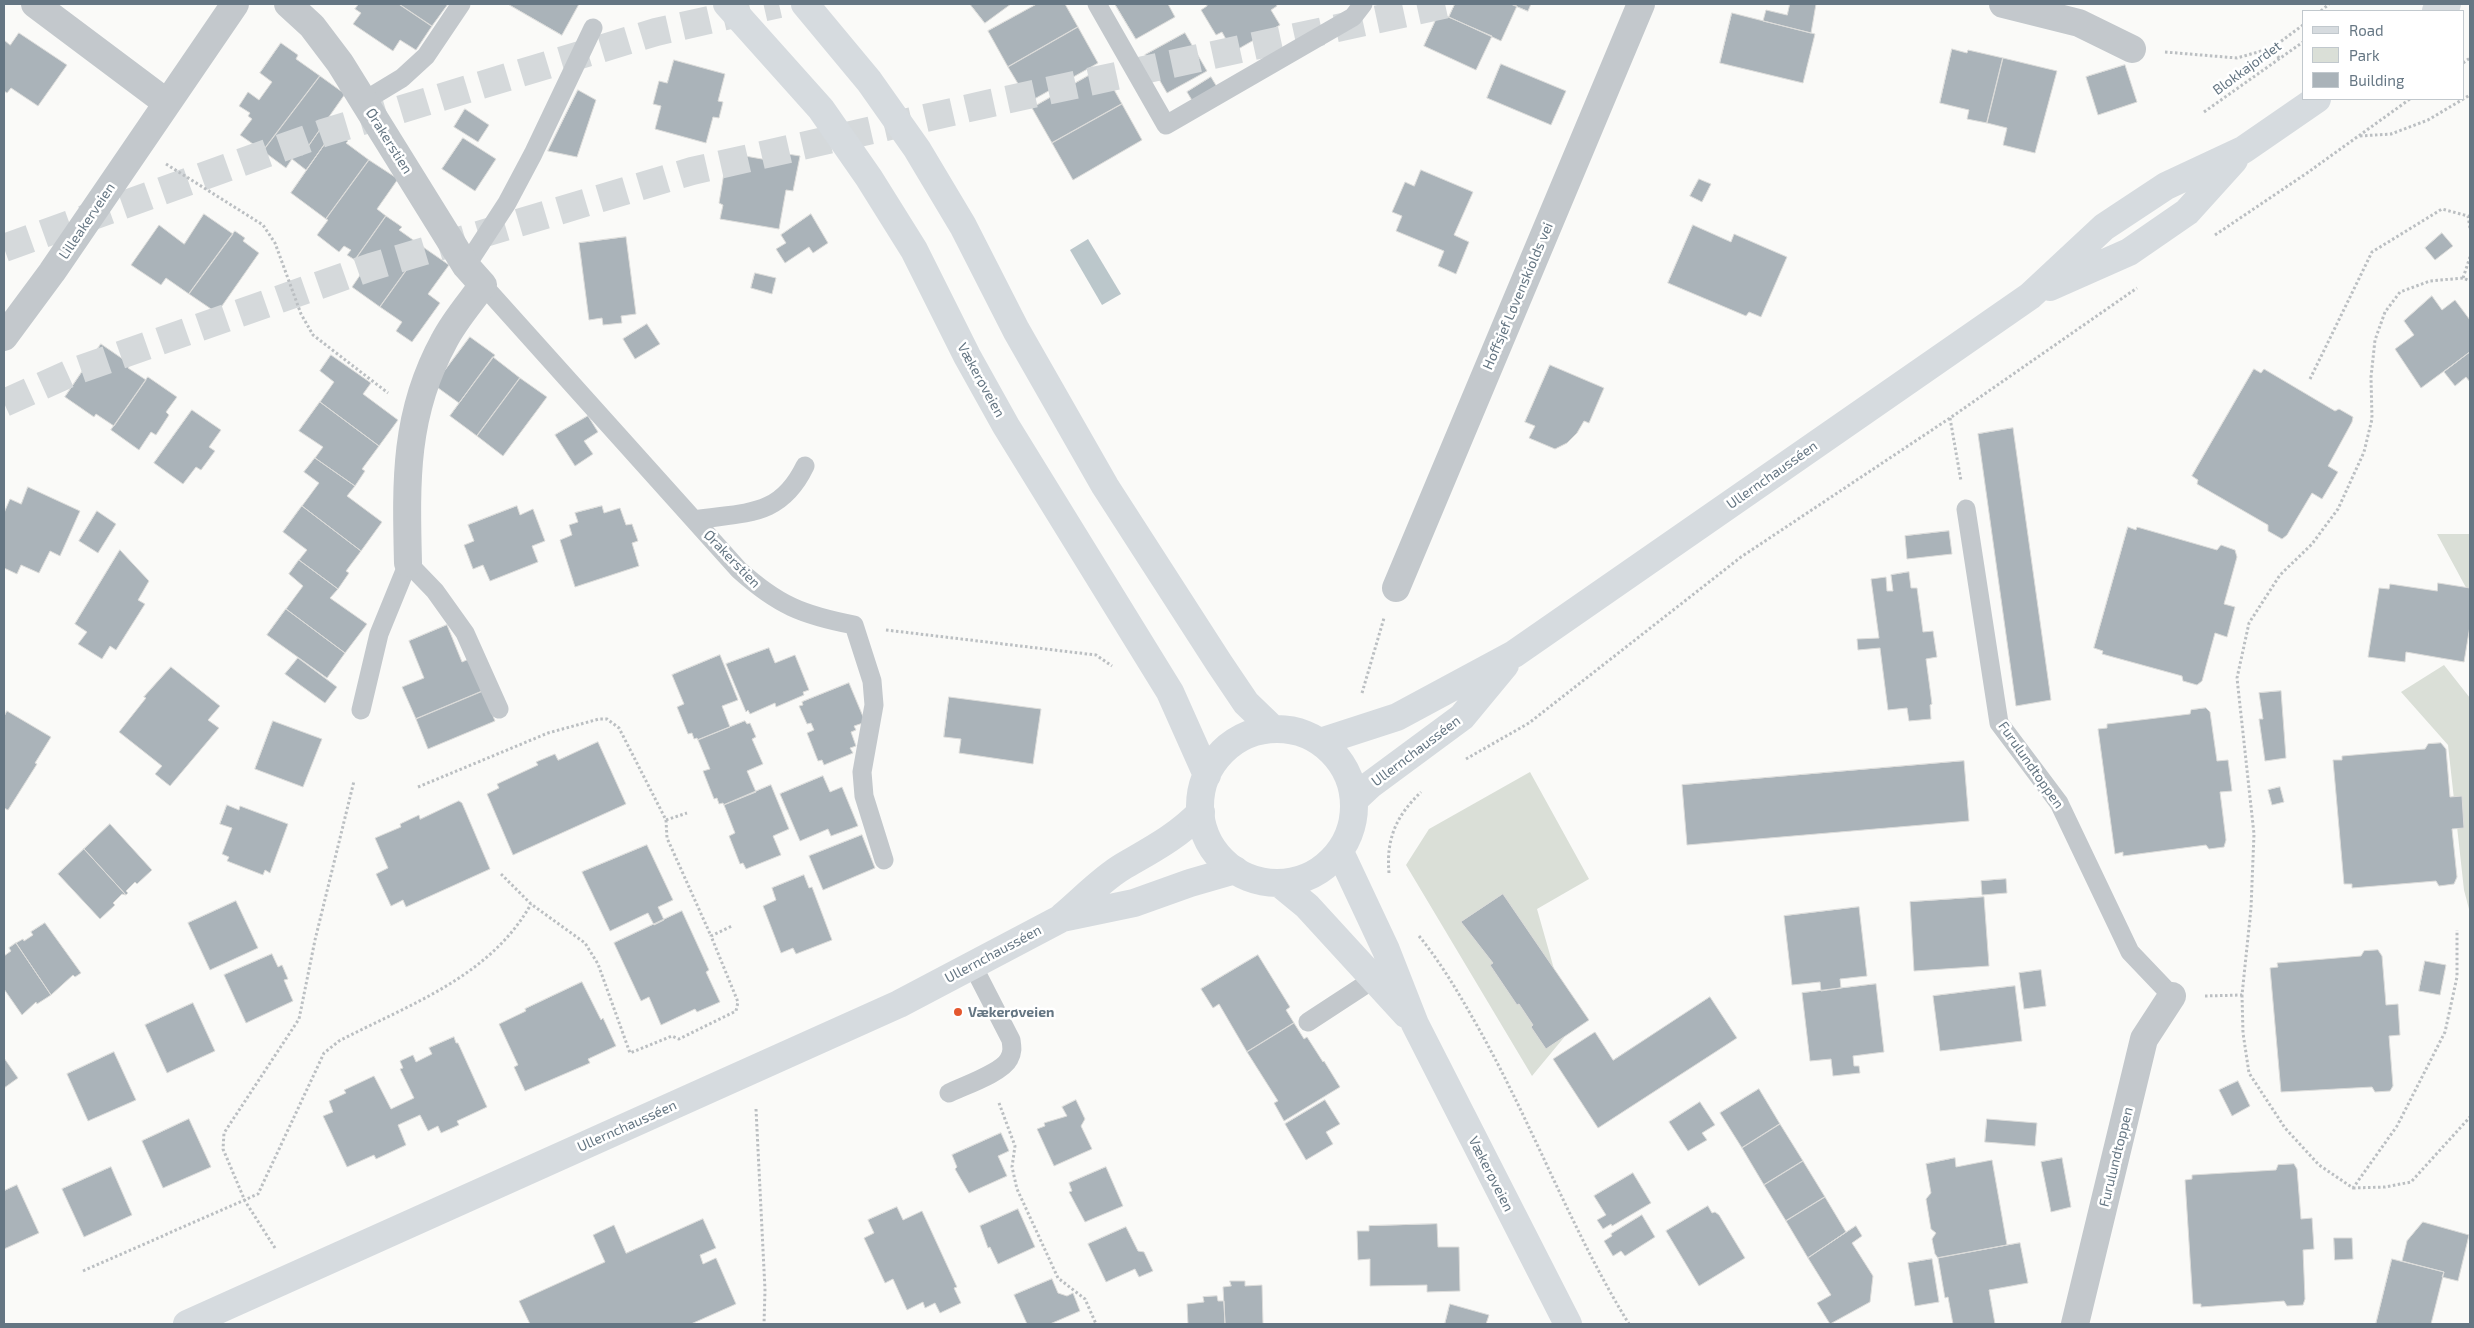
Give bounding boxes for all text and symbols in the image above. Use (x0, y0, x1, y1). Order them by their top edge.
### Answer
legend (2302, 10, 2464, 100)
text: Road (2349, 21, 2384, 39)
street label: Blokkajordet (2209, 38, 2285, 98)
text: Park (2349, 46, 2380, 64)
text: Building (2349, 71, 2404, 89)
street label: Ørakerstien (362, 105, 416, 177)
street label: Lilleakerveien (55, 180, 119, 262)
street label: Hoffsjef Løvenskiolds vei (1479, 220, 1557, 372)
street label: Vækerøveien (954, 340, 1008, 420)
street label: Ullernchausséen (1723, 437, 1821, 513)
street label: Ørakerstien (700, 526, 764, 592)
street label: Ullernchausséen (1368, 712, 1464, 790)
street label: Furulundtoppen (1995, 718, 2067, 812)
street label: Ullernchausséen (942, 921, 1044, 987)
place label: Vækerøveien (968, 1004, 1054, 1020)
marker: Vækerøveien (952, 1006, 964, 1018)
street label: Ullernchausséen (575, 1097, 679, 1155)
street label: Furulundtoppen (2095, 1105, 2137, 1209)
street label: Vækerøveien (1465, 1134, 1517, 1214)

